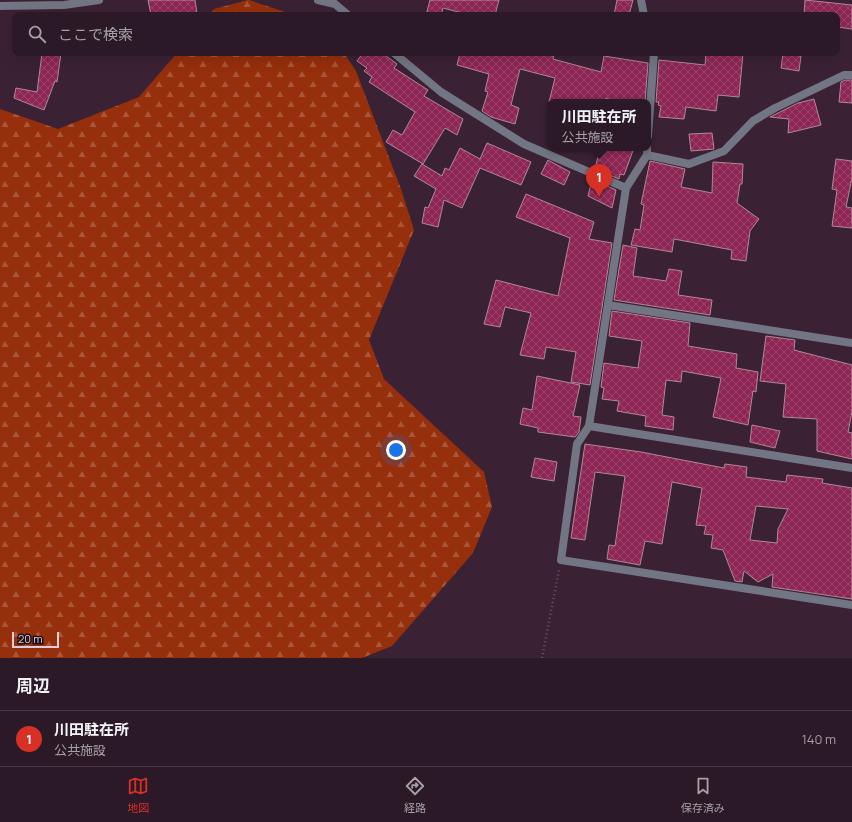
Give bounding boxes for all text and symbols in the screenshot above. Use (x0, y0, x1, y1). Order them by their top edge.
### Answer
search box (12, 12, 840, 56)
icon: search (26, 23, 48, 45)
text: ここで検索 (58, 24, 133, 45)
popup (547, 99, 651, 151)
text: 川田駐在所 (561, 106, 637, 127)
text: 公共施設 (561, 128, 614, 146)
pin: 1 (586, 164, 612, 197)
your location (386, 440, 406, 460)
scale bar (12, 630, 59, 649)
text: 20 m (18, 631, 43, 646)
text: 周辺 (16, 674, 50, 697)
text: 川田駐在所 (54, 719, 129, 740)
text: 1 (26, 730, 32, 748)
text: 140 m (802, 730, 836, 748)
text: 公共施設 (54, 741, 106, 759)
tab: 地図 (127, 775, 149, 815)
tab: 経路 (404, 775, 426, 815)
tab: 保存済み (681, 775, 725, 815)

